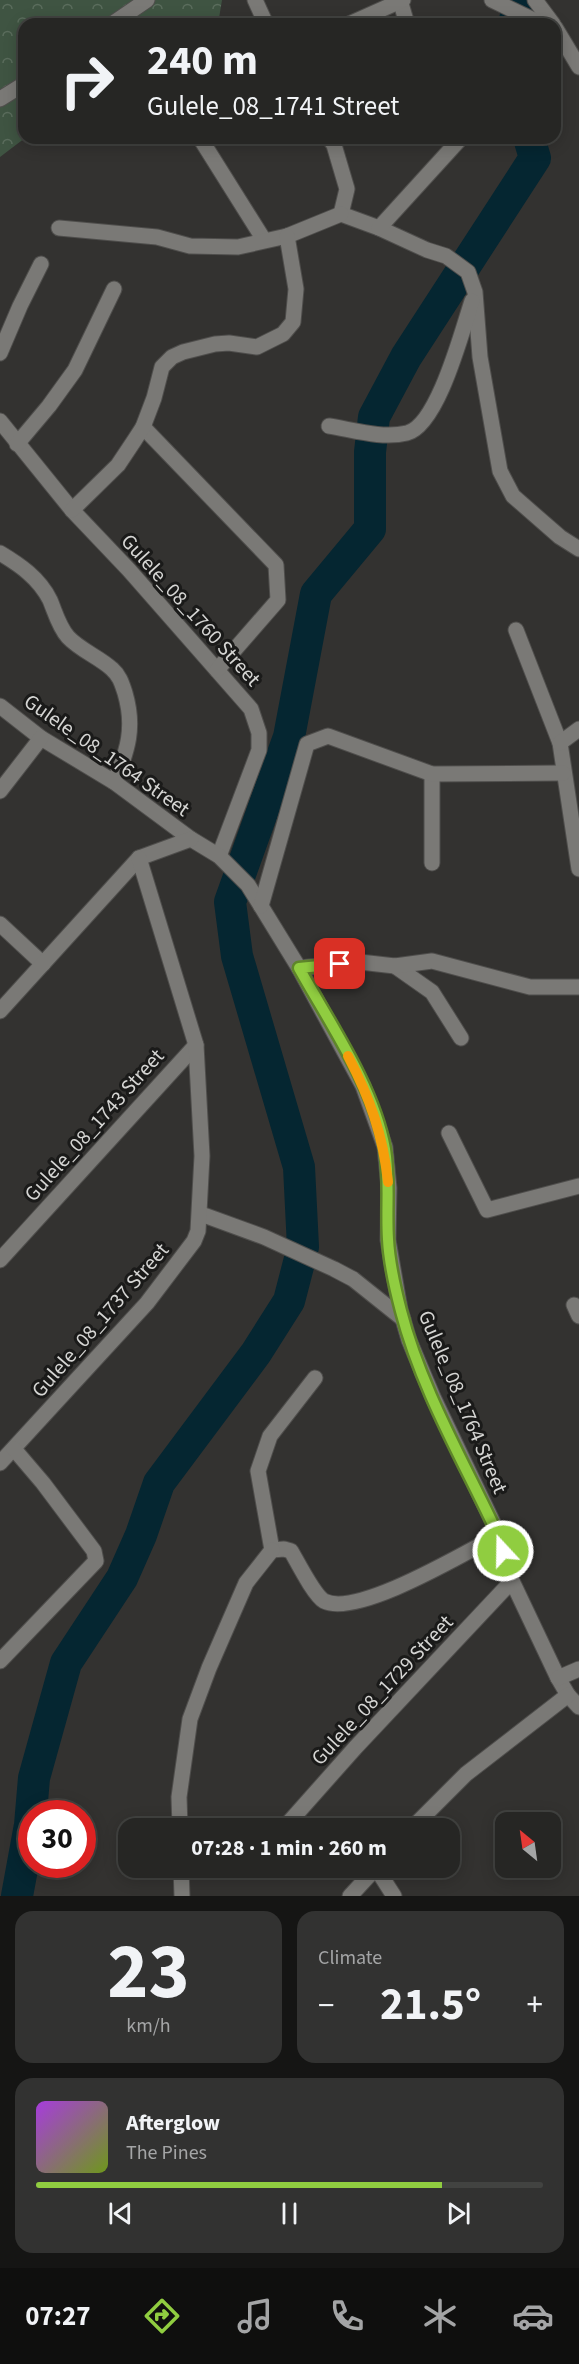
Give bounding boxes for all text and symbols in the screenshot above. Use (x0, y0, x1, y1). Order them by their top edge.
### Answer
text: 240 m (147, 31, 258, 91)
icon: right (48, 42, 126, 120)
text: Gulele_08_1741 Street (147, 87, 399, 126)
street label: Gulele_08_1760 Street (114, 527, 268, 693)
street label: Gulele_08_1764 Street (18, 686, 196, 824)
pin (314, 938, 365, 989)
icon: arrive (323, 947, 356, 980)
street label: Gulele_08_1743 Street (17, 1042, 171, 1208)
street label: Gulele_08_1737 Street (24, 1236, 176, 1404)
street label: Gulele_08_1764 Street (411, 1306, 515, 1498)
position arrow (471, 1519, 535, 1583)
street label: Gulele_08_1729 Street (304, 1608, 460, 1772)
speed limit sign: 30 (18, 1800, 96, 1878)
north arrow (495, 1812, 561, 1878)
map controls (495, 1812, 561, 1878)
text: 07:28 · 1 min · 260 m (191, 1832, 387, 1864)
text: 23 (107, 1917, 190, 2028)
text: Climate (318, 1944, 382, 1972)
text: 21.5° (380, 1973, 481, 2037)
text: − (318, 1982, 334, 2029)
text: + (527, 1982, 543, 2029)
text: km/h (126, 2012, 171, 2040)
text: Afterglow (126, 2107, 220, 2139)
text: The Pines (126, 2139, 207, 2167)
icon: previous (104, 2197, 137, 2230)
icon: pause (273, 2197, 306, 2230)
icon: next (442, 2197, 475, 2230)
icon: directions (141, 2295, 183, 2337)
icon: music (234, 2295, 276, 2337)
icon: phone (326, 2295, 368, 2337)
icon: climate (419, 2295, 461, 2337)
icon: car (512, 2295, 554, 2337)
text: 07:27 (25, 2297, 90, 2336)

